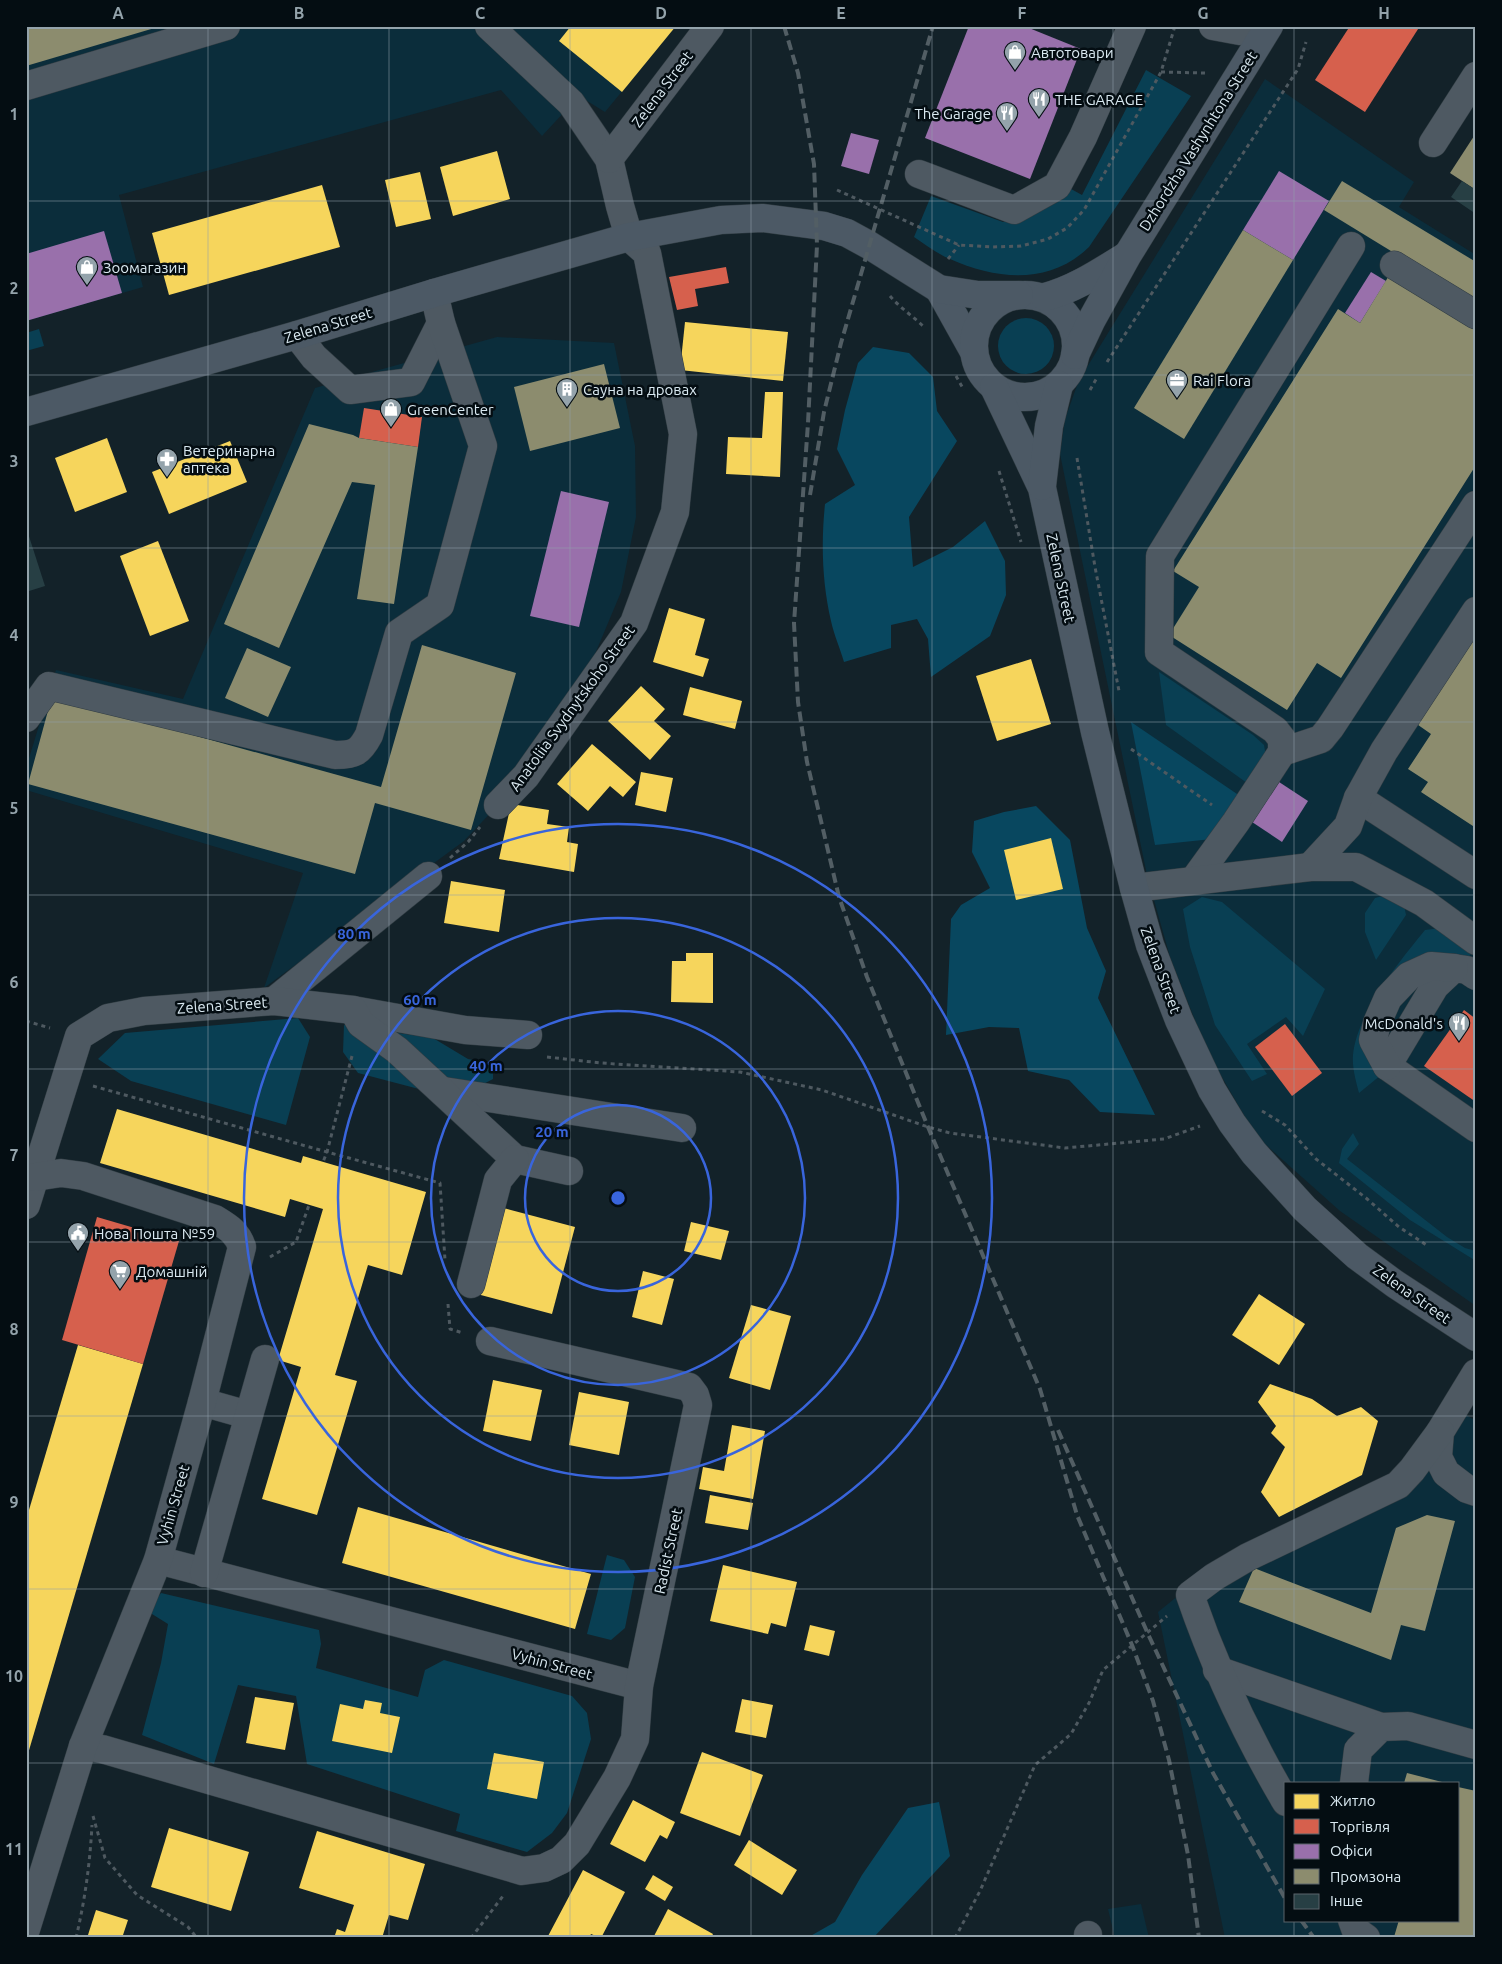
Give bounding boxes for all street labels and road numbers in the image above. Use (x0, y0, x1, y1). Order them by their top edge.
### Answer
street label: Zelena Street (628, 48, 696, 130)
street label: Dzhordzha Vashynhtona Street (1136, 48, 1260, 234)
street label: Zelena Street (282, 304, 374, 346)
street label: Zelena Street (1043, 532, 1079, 624)
street label: Anatoliia Svydnytskoho Street (506, 622, 638, 794)
street label: Zelena Street (1138, 925, 1185, 1016)
street label: Zelena Street (176, 993, 268, 1017)
street label: Zelena Street (1370, 1261, 1454, 1327)
street label: Vyhin Street (153, 1463, 193, 1547)
street label: Radist Street (651, 1507, 685, 1595)
street label: Vyhin Street (510, 1645, 594, 1683)

